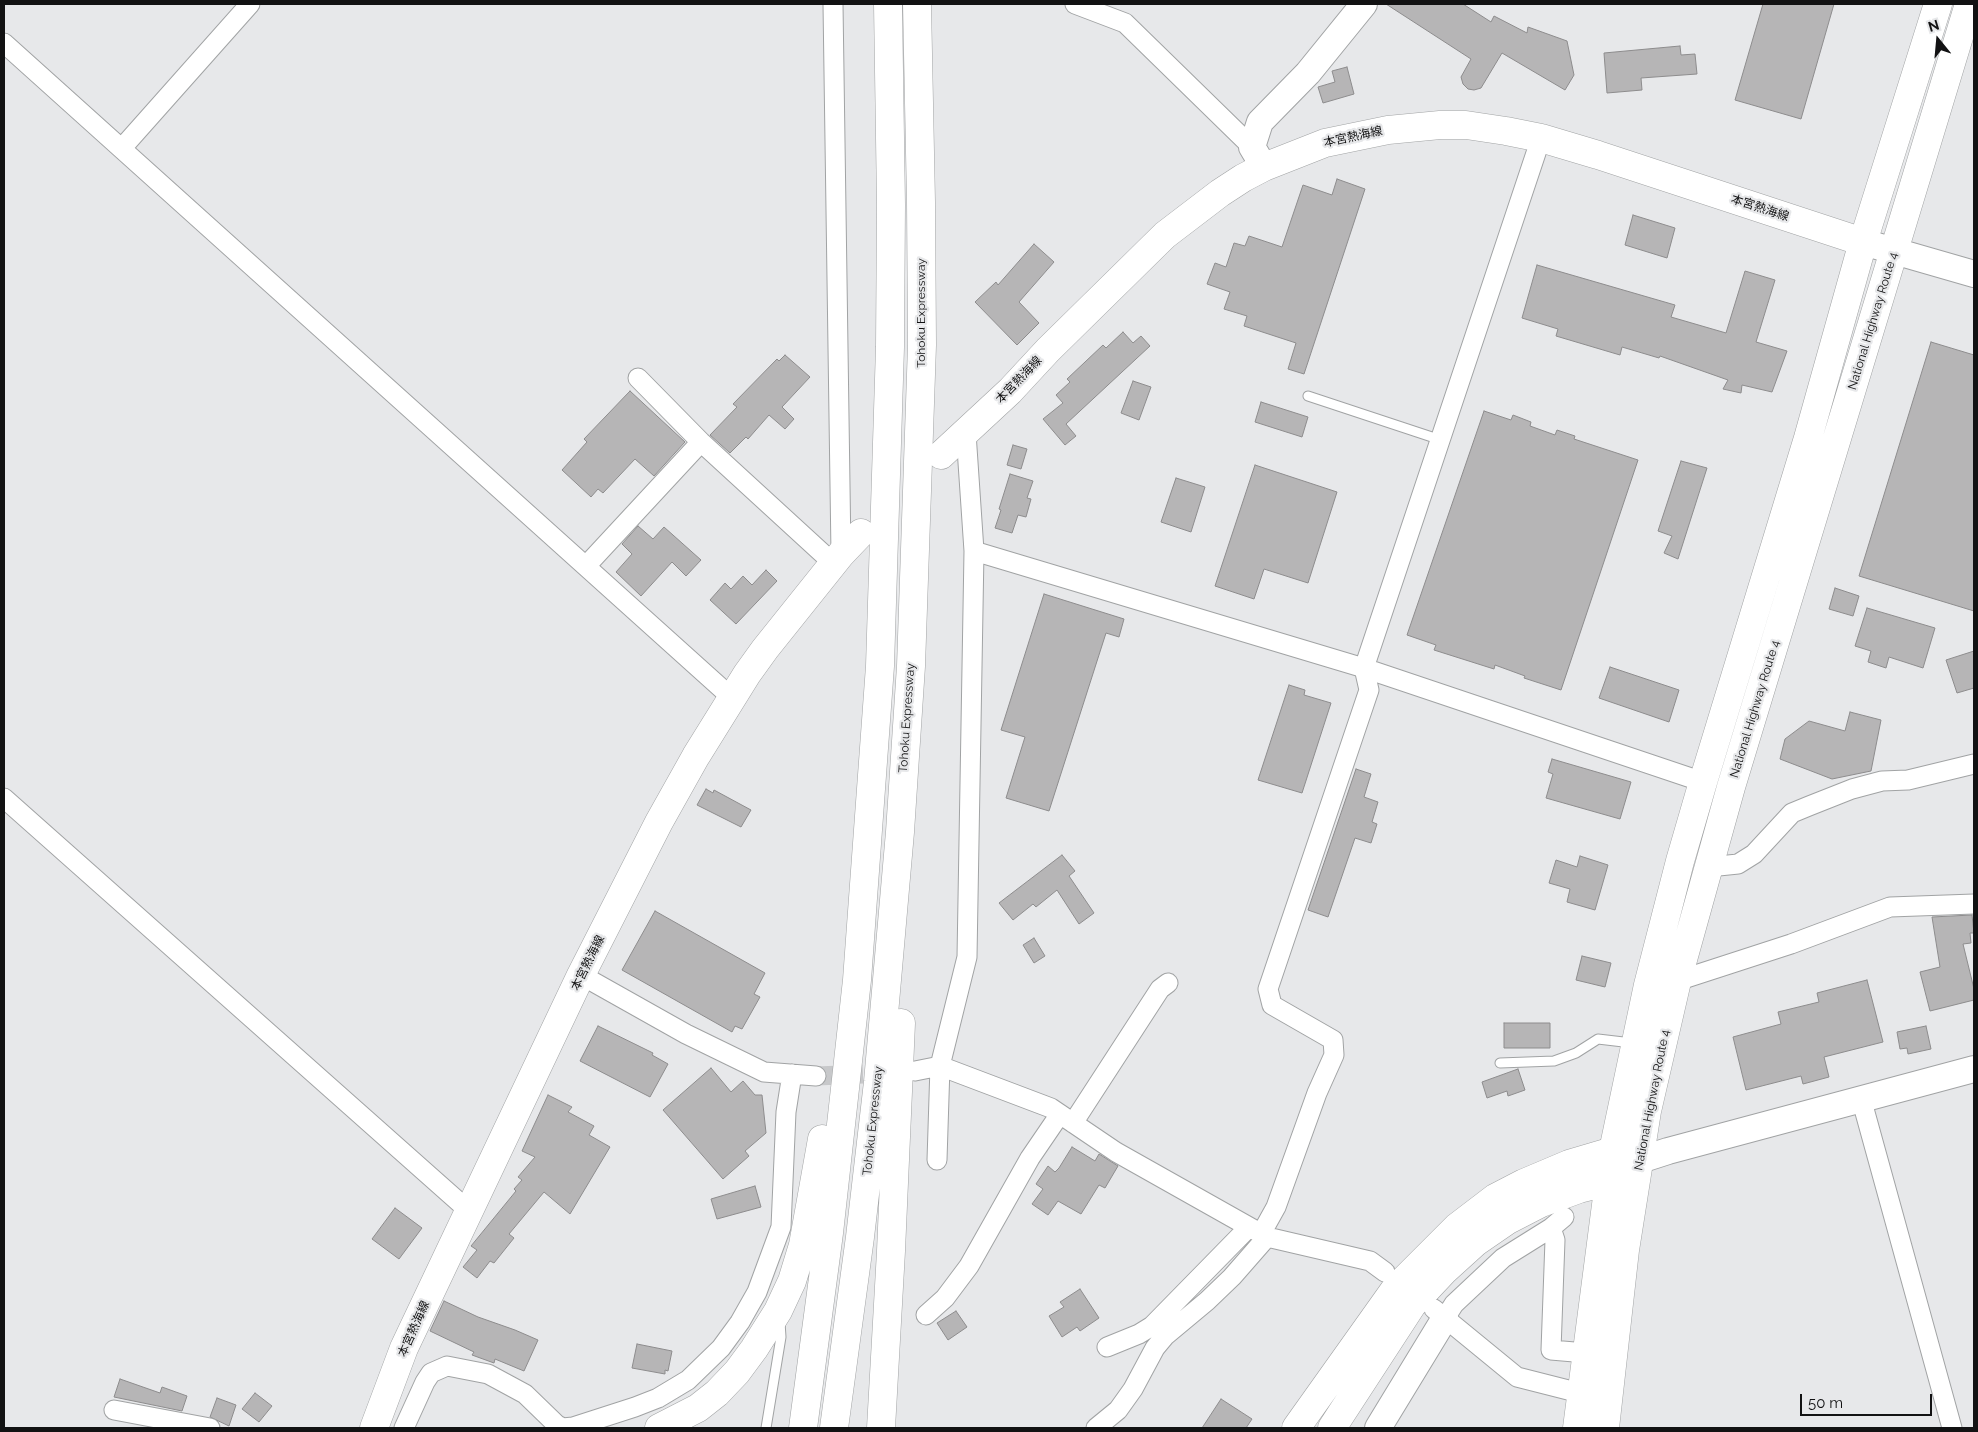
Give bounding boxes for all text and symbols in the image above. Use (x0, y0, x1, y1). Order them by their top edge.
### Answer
north arrow (1913, 15, 1963, 65)
text: N (1926, 16, 1941, 35)
street label: 本宮熱海線 (1322, 124, 1384, 150)
street label: 本宮熱海線 (1729, 192, 1791, 224)
street label: National Highway Route 4 (1845, 250, 1901, 392)
street label: Tohoku Expressway (914, 258, 928, 368)
street label: 本宮熱海線 (993, 353, 1045, 407)
street label: National Highway Route 4 (1727, 638, 1783, 780)
street label: Tohoku Expressway (896, 663, 918, 773)
street label: 本宮熱海線 (568, 933, 608, 993)
street label: National Highway Route 4 (1631, 1028, 1673, 1172)
street label: Tohoku Expressway (860, 1066, 886, 1176)
street label: 本宮熱海線 (395, 1299, 433, 1359)
scale bar (1803, 1384, 1936, 1416)
text: 50 m (1808, 1394, 1843, 1412)

